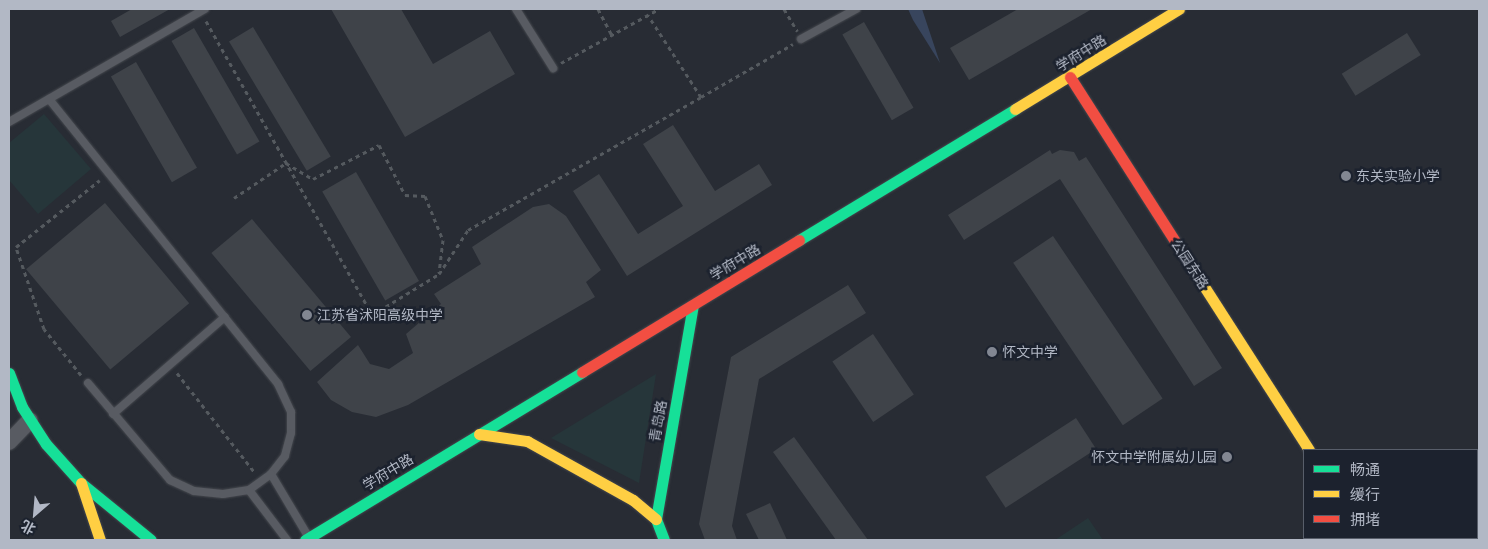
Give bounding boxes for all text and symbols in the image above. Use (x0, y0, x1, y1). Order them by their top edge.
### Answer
street label: 学府中路 (1053, 31, 1109, 75)
place label: 东关实验小学 (1356, 168, 1440, 184)
marker: 东关实验小学 (1340, 170, 1352, 182)
street label: 公园东路 (1168, 236, 1212, 292)
street label: 学府中路 (707, 240, 763, 284)
place label: 江苏省沭阳高级中学 (317, 307, 443, 323)
marker: 江苏省沭阳高级中学 (301, 309, 313, 321)
place label: 怀文中学 (1002, 344, 1058, 360)
marker: 怀文中学 (986, 346, 998, 358)
street label: 青岛路 (646, 399, 670, 443)
place label: 怀文中学附属幼儿园 (1091, 449, 1217, 465)
legend (1303, 449, 1478, 539)
street label: 学府中路 (360, 450, 416, 494)
marker: 怀文中学附属幼儿园 (1221, 451, 1233, 463)
text: 畅通 (1350, 461, 1380, 478)
text: 缓行 (1350, 486, 1380, 503)
north arrow (10, 489, 60, 539)
text: 拥堵 (1350, 511, 1380, 528)
text: 北 (18, 517, 38, 538)

